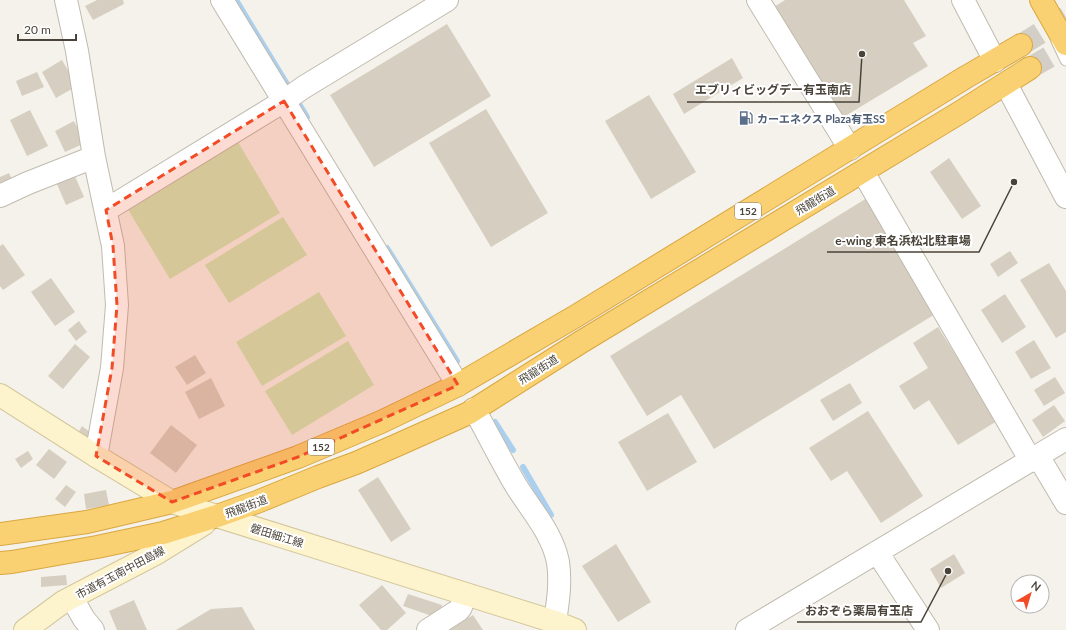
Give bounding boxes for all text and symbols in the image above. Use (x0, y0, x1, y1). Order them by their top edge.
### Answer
scale bar (18, 16, 76, 42)
text: 20 m (24, 22, 51, 37)
callout: エブリィビッグデー有玉南店 (687, 78, 859, 102)
text: エブリィビッグデー有玉南店 (695, 82, 851, 97)
fuel station icon: カーエネクス Plaza有玉SS (738, 110, 754, 126)
place label: カーエネクス Plaza有玉SS (757, 112, 885, 125)
street label: 飛龍街道 (793, 183, 837, 217)
road number: 152 (735, 203, 761, 219)
callout: e-wing 東名浜松北駐車場 (827, 228, 979, 252)
text: e-wing 東名浜松北駐車場 (835, 233, 971, 248)
street label: 飛龍街道 (516, 352, 560, 386)
road number: 152 (308, 439, 334, 455)
street label: 飛龍街道 (223, 492, 269, 520)
street label: 磐田細江線 (249, 521, 305, 549)
street label: 市道有玉南中田島線 (73, 543, 167, 601)
north arrow (1010, 574, 1050, 614)
text: N (1029, 578, 1044, 593)
callout: おおぞら薬局有玉店 (797, 598, 921, 622)
text: おおぞら薬局有玉店 (805, 603, 913, 618)

